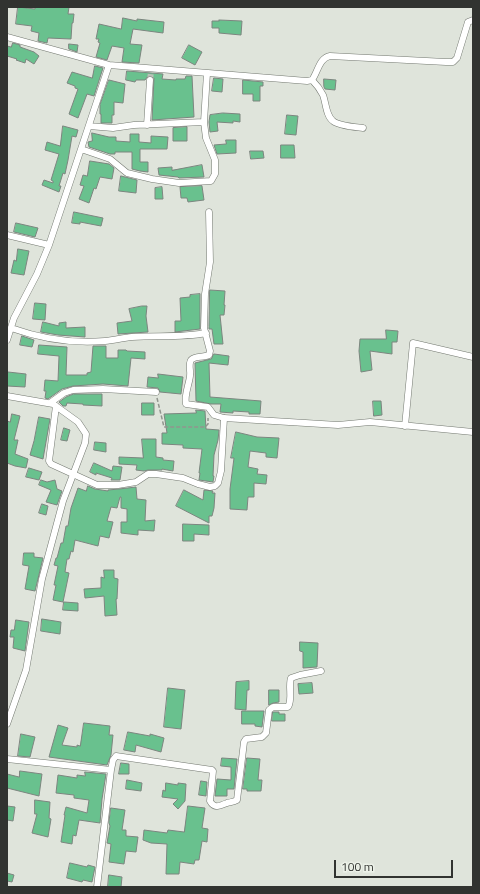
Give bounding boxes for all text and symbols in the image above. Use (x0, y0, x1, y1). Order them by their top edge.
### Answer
scale bar (336, 852, 455, 878)
text: 100 m (341, 857, 374, 876)

